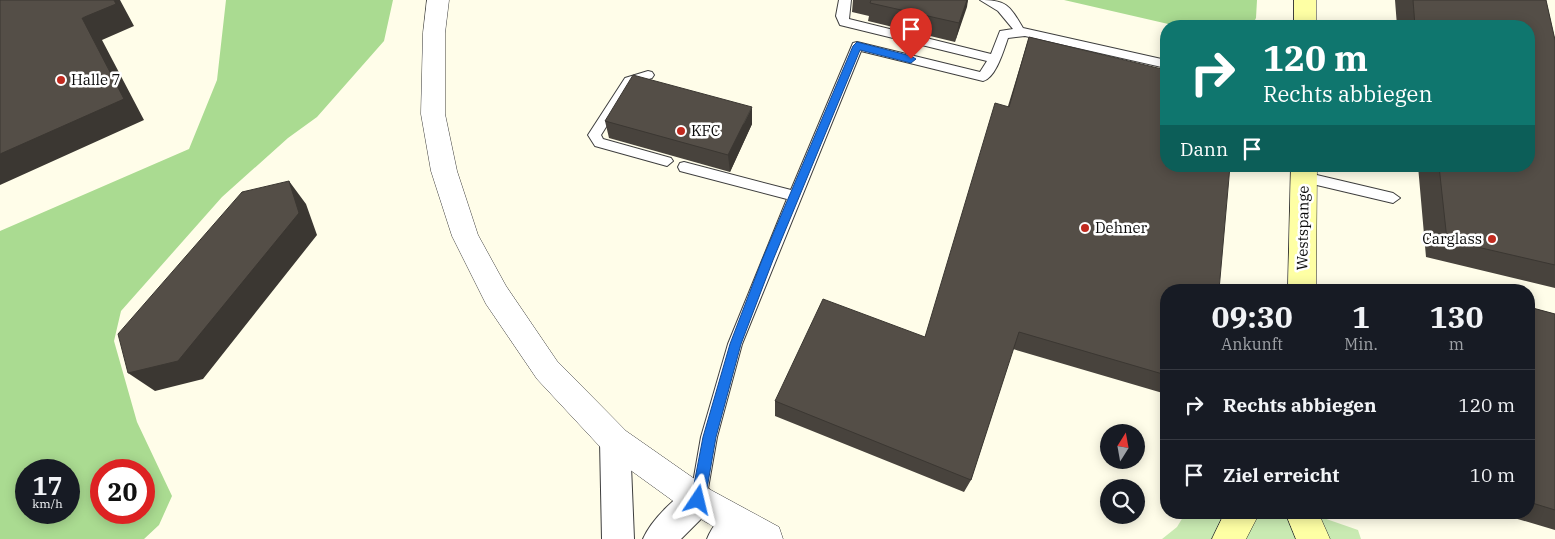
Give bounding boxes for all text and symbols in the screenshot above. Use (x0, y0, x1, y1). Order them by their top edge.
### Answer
pin (890, 8, 932, 59)
icon: arrive (897, 15, 925, 43)
text: 120 m (1263, 35, 1368, 81)
icon: right (1180, 40, 1245, 105)
place label: Halle 7 (71, 70, 121, 89)
marker: Halle 7 (55, 74, 67, 86)
text: Rechts abbiegen (1263, 79, 1432, 108)
place label: KFC (691, 121, 720, 140)
marker: KFC (675, 125, 687, 137)
icon: arrive (1238, 135, 1266, 163)
text: Dann (1180, 137, 1228, 161)
street label: Westspange (1292, 185, 1313, 271)
place label: Dehner (1095, 218, 1148, 237)
marker: Dehner (1079, 222, 1091, 234)
place label: Carglass (1422, 229, 1482, 248)
marker: Carglass (1486, 233, 1498, 245)
text: 09:30 (1212, 297, 1293, 336)
text: 1 (1352, 297, 1370, 336)
text: 130 (1429, 297, 1483, 336)
text: Ankunft (1221, 334, 1283, 354)
text: Min. (1344, 334, 1378, 354)
text: m (1449, 334, 1464, 354)
icon: right (1180, 391, 1208, 419)
text: Rechts abbiegen (1223, 393, 1377, 417)
text: 120 m (1458, 393, 1515, 417)
north arrow (1100, 424, 1145, 469)
map controls (1100, 424, 1145, 524)
speed limit sign: 20 (90, 459, 155, 524)
icon: arrive (1180, 461, 1208, 489)
text: Ziel erreicht (1223, 463, 1339, 487)
text: 10 m (1470, 463, 1515, 487)
text: 17 (32, 469, 63, 502)
position arrow (671, 473, 723, 525)
button: search (1100, 479, 1145, 524)
text: km/h (32, 496, 63, 511)

